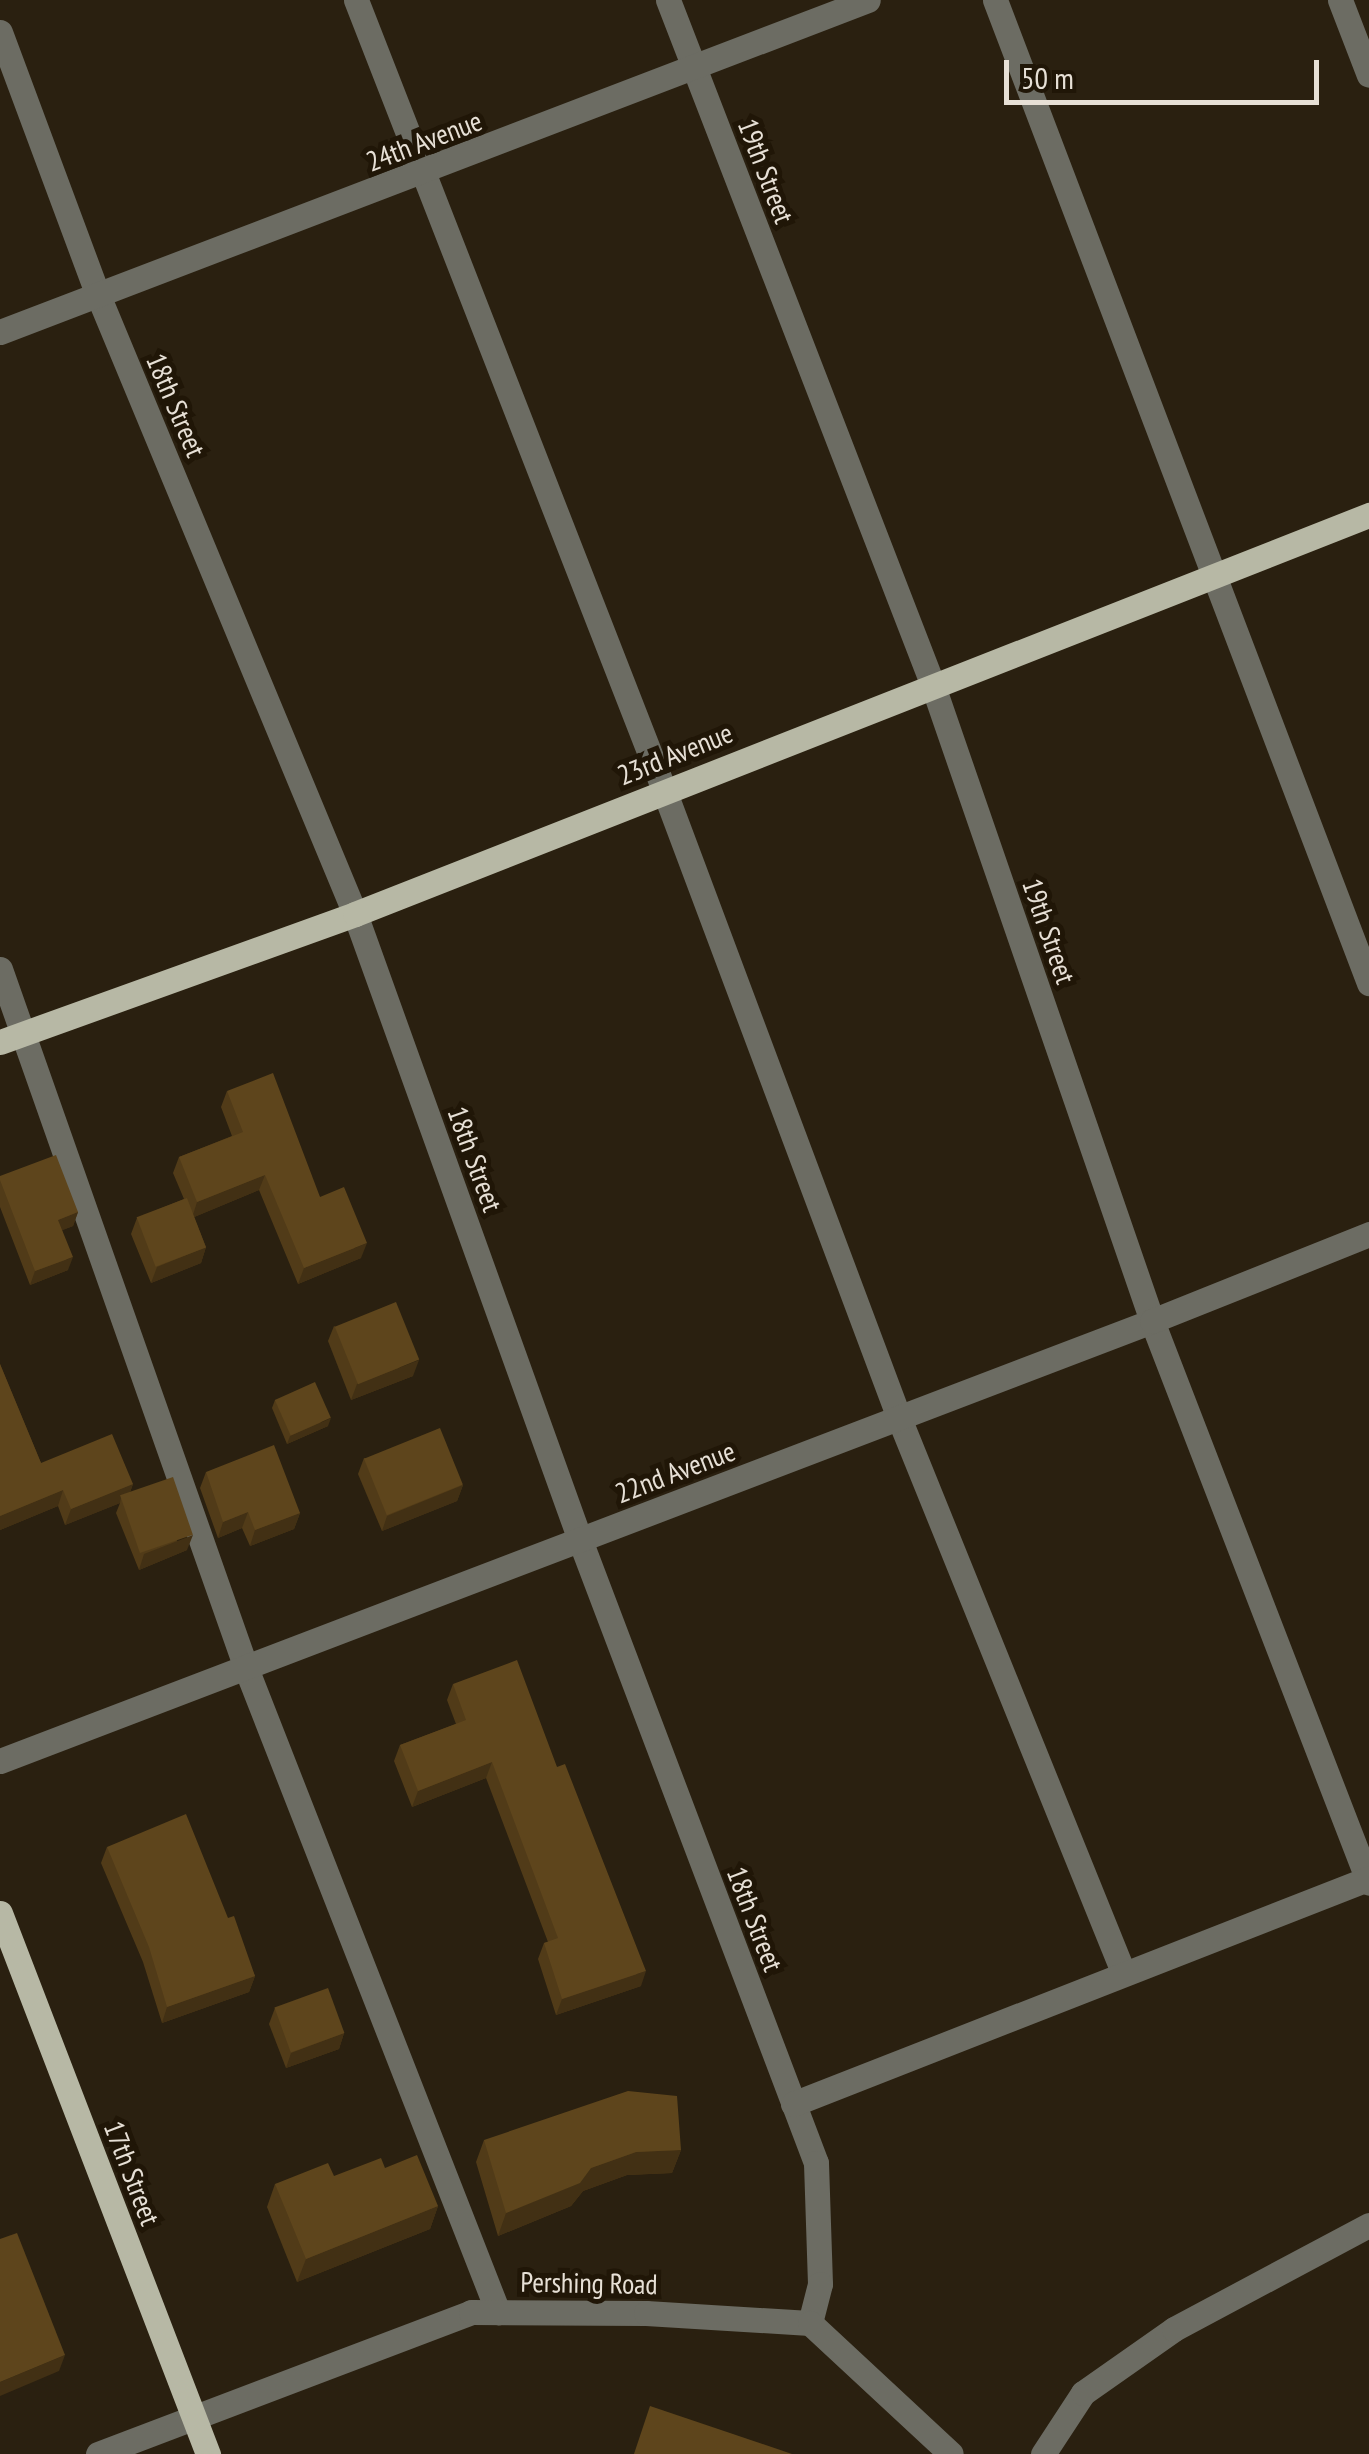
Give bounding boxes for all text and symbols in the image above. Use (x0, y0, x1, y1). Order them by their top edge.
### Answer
scale bar (1009, 40, 1324, 102)
text: 50 m (1021, 58, 1074, 97)
street label: 24th Avenue (361, 103, 487, 179)
street label: 19th Street (731, 114, 801, 228)
street label: 18th Street (139, 348, 213, 462)
street label: 23rd Avenue (612, 716, 738, 792)
street label: 19th Street (1015, 874, 1083, 988)
street label: 18th Street (441, 1102, 509, 1216)
street label: 22nd Avenue (610, 1434, 740, 1510)
street label: 18th Street (720, 1862, 790, 1976)
street label: 17th Street (97, 2116, 167, 2230)
street label: Pershing Road (520, 2265, 658, 2301)

